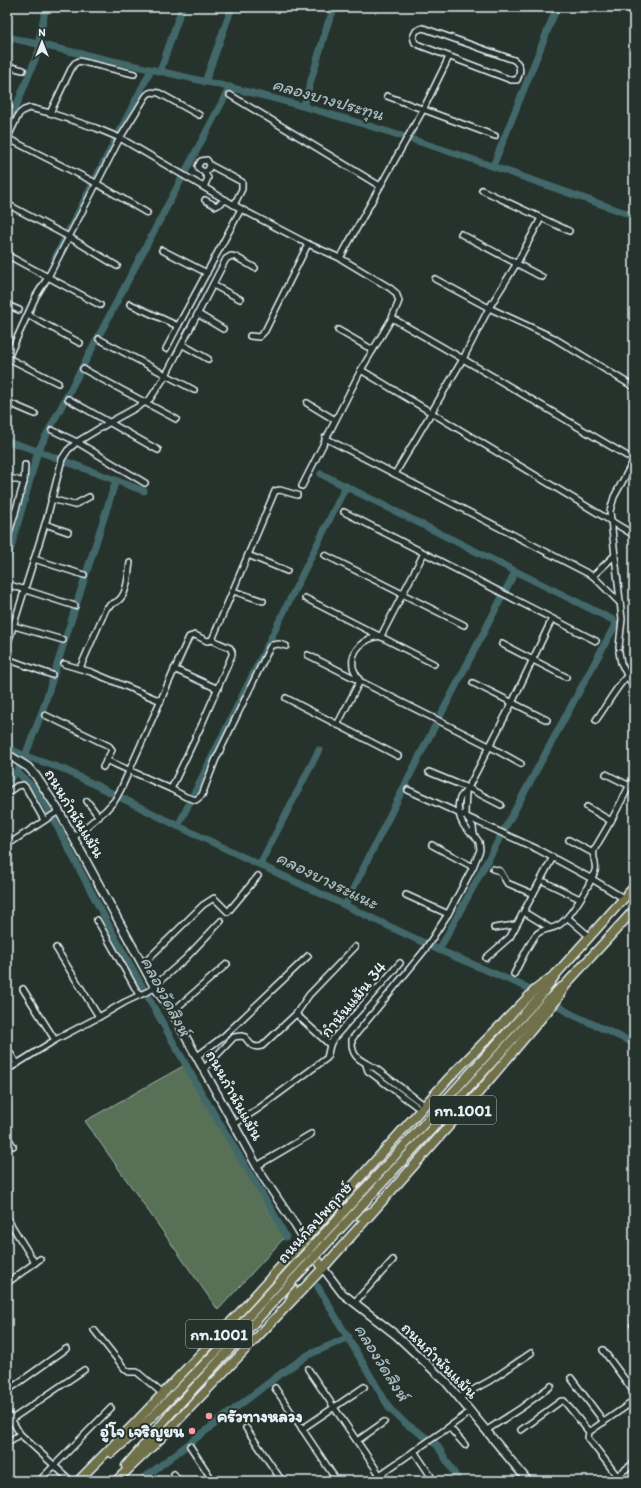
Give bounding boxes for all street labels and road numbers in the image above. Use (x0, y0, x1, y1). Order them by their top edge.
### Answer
street label: ถนนกำนันแม้น (40, 765, 110, 862)
street label: กำนันแม้น 34 (316, 957, 390, 1041)
street label: ถนนกำนันแม้น (202, 1046, 268, 1144)
road number: กท.1001 (430, 1096, 496, 1124)
street label: ถนนกัลปพฤกษ์ (272, 1177, 356, 1267)
street label: ถนนกำนันแม้น (397, 1317, 483, 1403)
road number: กท.1001 (186, 1320, 252, 1348)

